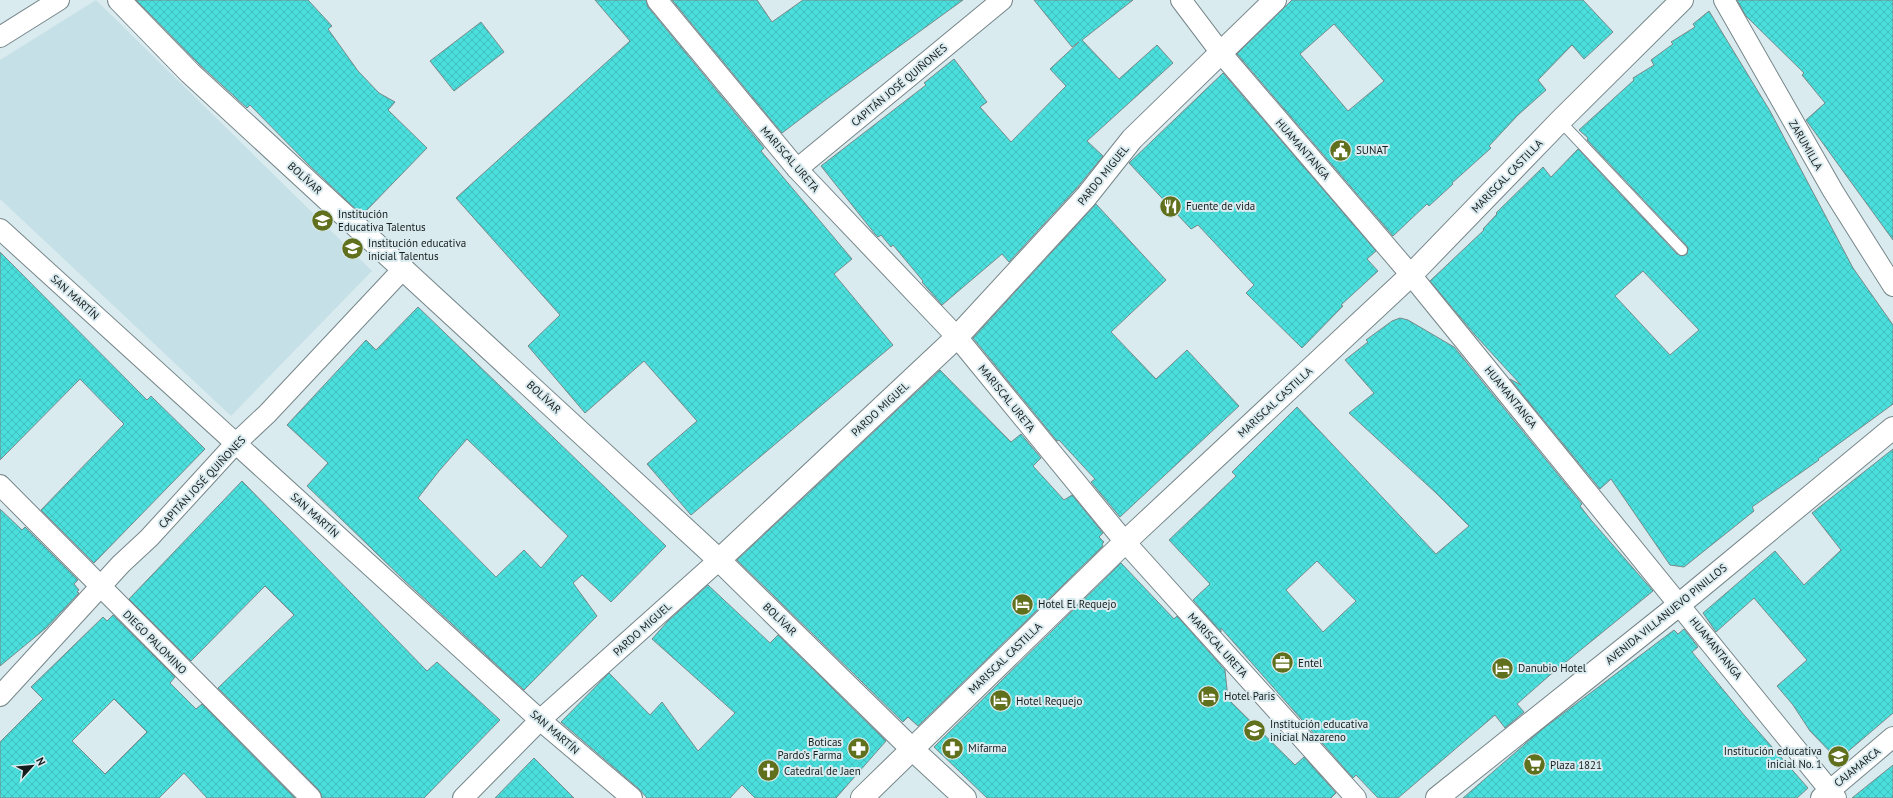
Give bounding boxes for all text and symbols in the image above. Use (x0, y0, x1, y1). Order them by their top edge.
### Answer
street label: CAPITÁN JOSÉ QUIÑONES (848, 41, 950, 129)
street label: HUAMANTANGA (1273, 116, 1334, 183)
street label: ZARUMILLA (1786, 117, 1826, 173)
street label: MARISCAL URETA (758, 123, 823, 195)
street label: MARISCAL CASTILLA (1468, 136, 1546, 216)
public building icon: SUNAT (1328, 137, 1354, 163)
street label: PARDO MIGUEL (1074, 142, 1132, 208)
place label: SUNAT (1356, 143, 1388, 157)
street label: BOLÍVAR (285, 159, 325, 197)
restaurant icon: Fuente de vida (1157, 193, 1183, 219)
place label: Fuente de vida (1186, 199, 1255, 213)
school or university icon: Institución Educativa Talentus (310, 207, 336, 233)
place label: Institución Educativa Talentus (338, 207, 426, 234)
school or university icon: Institución educativa inicial Talentus (339, 236, 365, 262)
place label: Institución educativa inicial Talentus (368, 236, 466, 263)
street label: SAN MARTÍN (48, 272, 102, 322)
street label: MARISCAL URETA (976, 361, 1039, 435)
street label: HUAMANTANGA (1482, 363, 1541, 431)
street label: MARISCAL CASTILLA (1235, 364, 1316, 440)
street label: BOLÍVAR (524, 378, 564, 417)
street label: PARDO MIGUEL (848, 379, 912, 439)
street label: CAPITÁN JOSÉ QUIÑONES (156, 433, 249, 531)
street label: SAN MARTÍN (288, 490, 342, 540)
street label: AVENIDA VILLANUEVO PINILLOS (1602, 561, 1730, 667)
hotel icon: Hotel El Requejo (1009, 591, 1035, 617)
place label: Hotel El Requejo (1038, 597, 1117, 611)
street label: PARDO MIGUEL (610, 599, 674, 659)
street label: BOLÍVAR (760, 600, 800, 639)
street label: DIEGO PALOMINO (120, 607, 190, 677)
street label: MARISCAL URETA (1185, 610, 1251, 681)
street label: HUAMANTANGA (1687, 614, 1746, 682)
street label: MARISCAL CASTILLA (965, 619, 1045, 697)
office icon: Entel (1269, 650, 1295, 676)
hotel icon: Danubio Hotel (1489, 655, 1515, 681)
place label: Entel (1298, 656, 1323, 670)
place label: Danubio Hotel (1518, 661, 1587, 675)
hotel icon: Hotel Paris (1196, 683, 1222, 709)
hotel icon: Hotel Requejo (987, 688, 1013, 714)
place label: Hotel Paris (1224, 689, 1276, 703)
place label: Hotel Requejo (1016, 694, 1082, 708)
street label: SAN MARTÍN (528, 707, 582, 757)
school or university icon: Institución educativa inicial Nazareno (1241, 717, 1267, 743)
place label: Institución educativa inicial Nazareno (1270, 717, 1368, 744)
place label: Boticas Pardo’s Farma (778, 735, 842, 762)
pharmacy icon: Boticas Pardo’s Farma (845, 735, 871, 761)
pharmacy icon: Mifarma (939, 735, 965, 761)
place label: Mifarma (968, 741, 1007, 755)
place label: Institución educativa inicial No. 1 (1724, 744, 1822, 771)
school or university icon: Institución educativa inicial No. 1 (1825, 744, 1851, 770)
street label: CAJAMARCA (1831, 744, 1883, 790)
north arrow (12, 746, 52, 786)
supermarket icon: Plaza 1821 (1522, 752, 1548, 778)
text: N (33, 755, 49, 768)
church icon: Catedral de Jaen (756, 758, 782, 784)
place label: Plaza 1821 (1550, 758, 1602, 772)
place label: Catedral de Jaen (784, 764, 861, 778)

